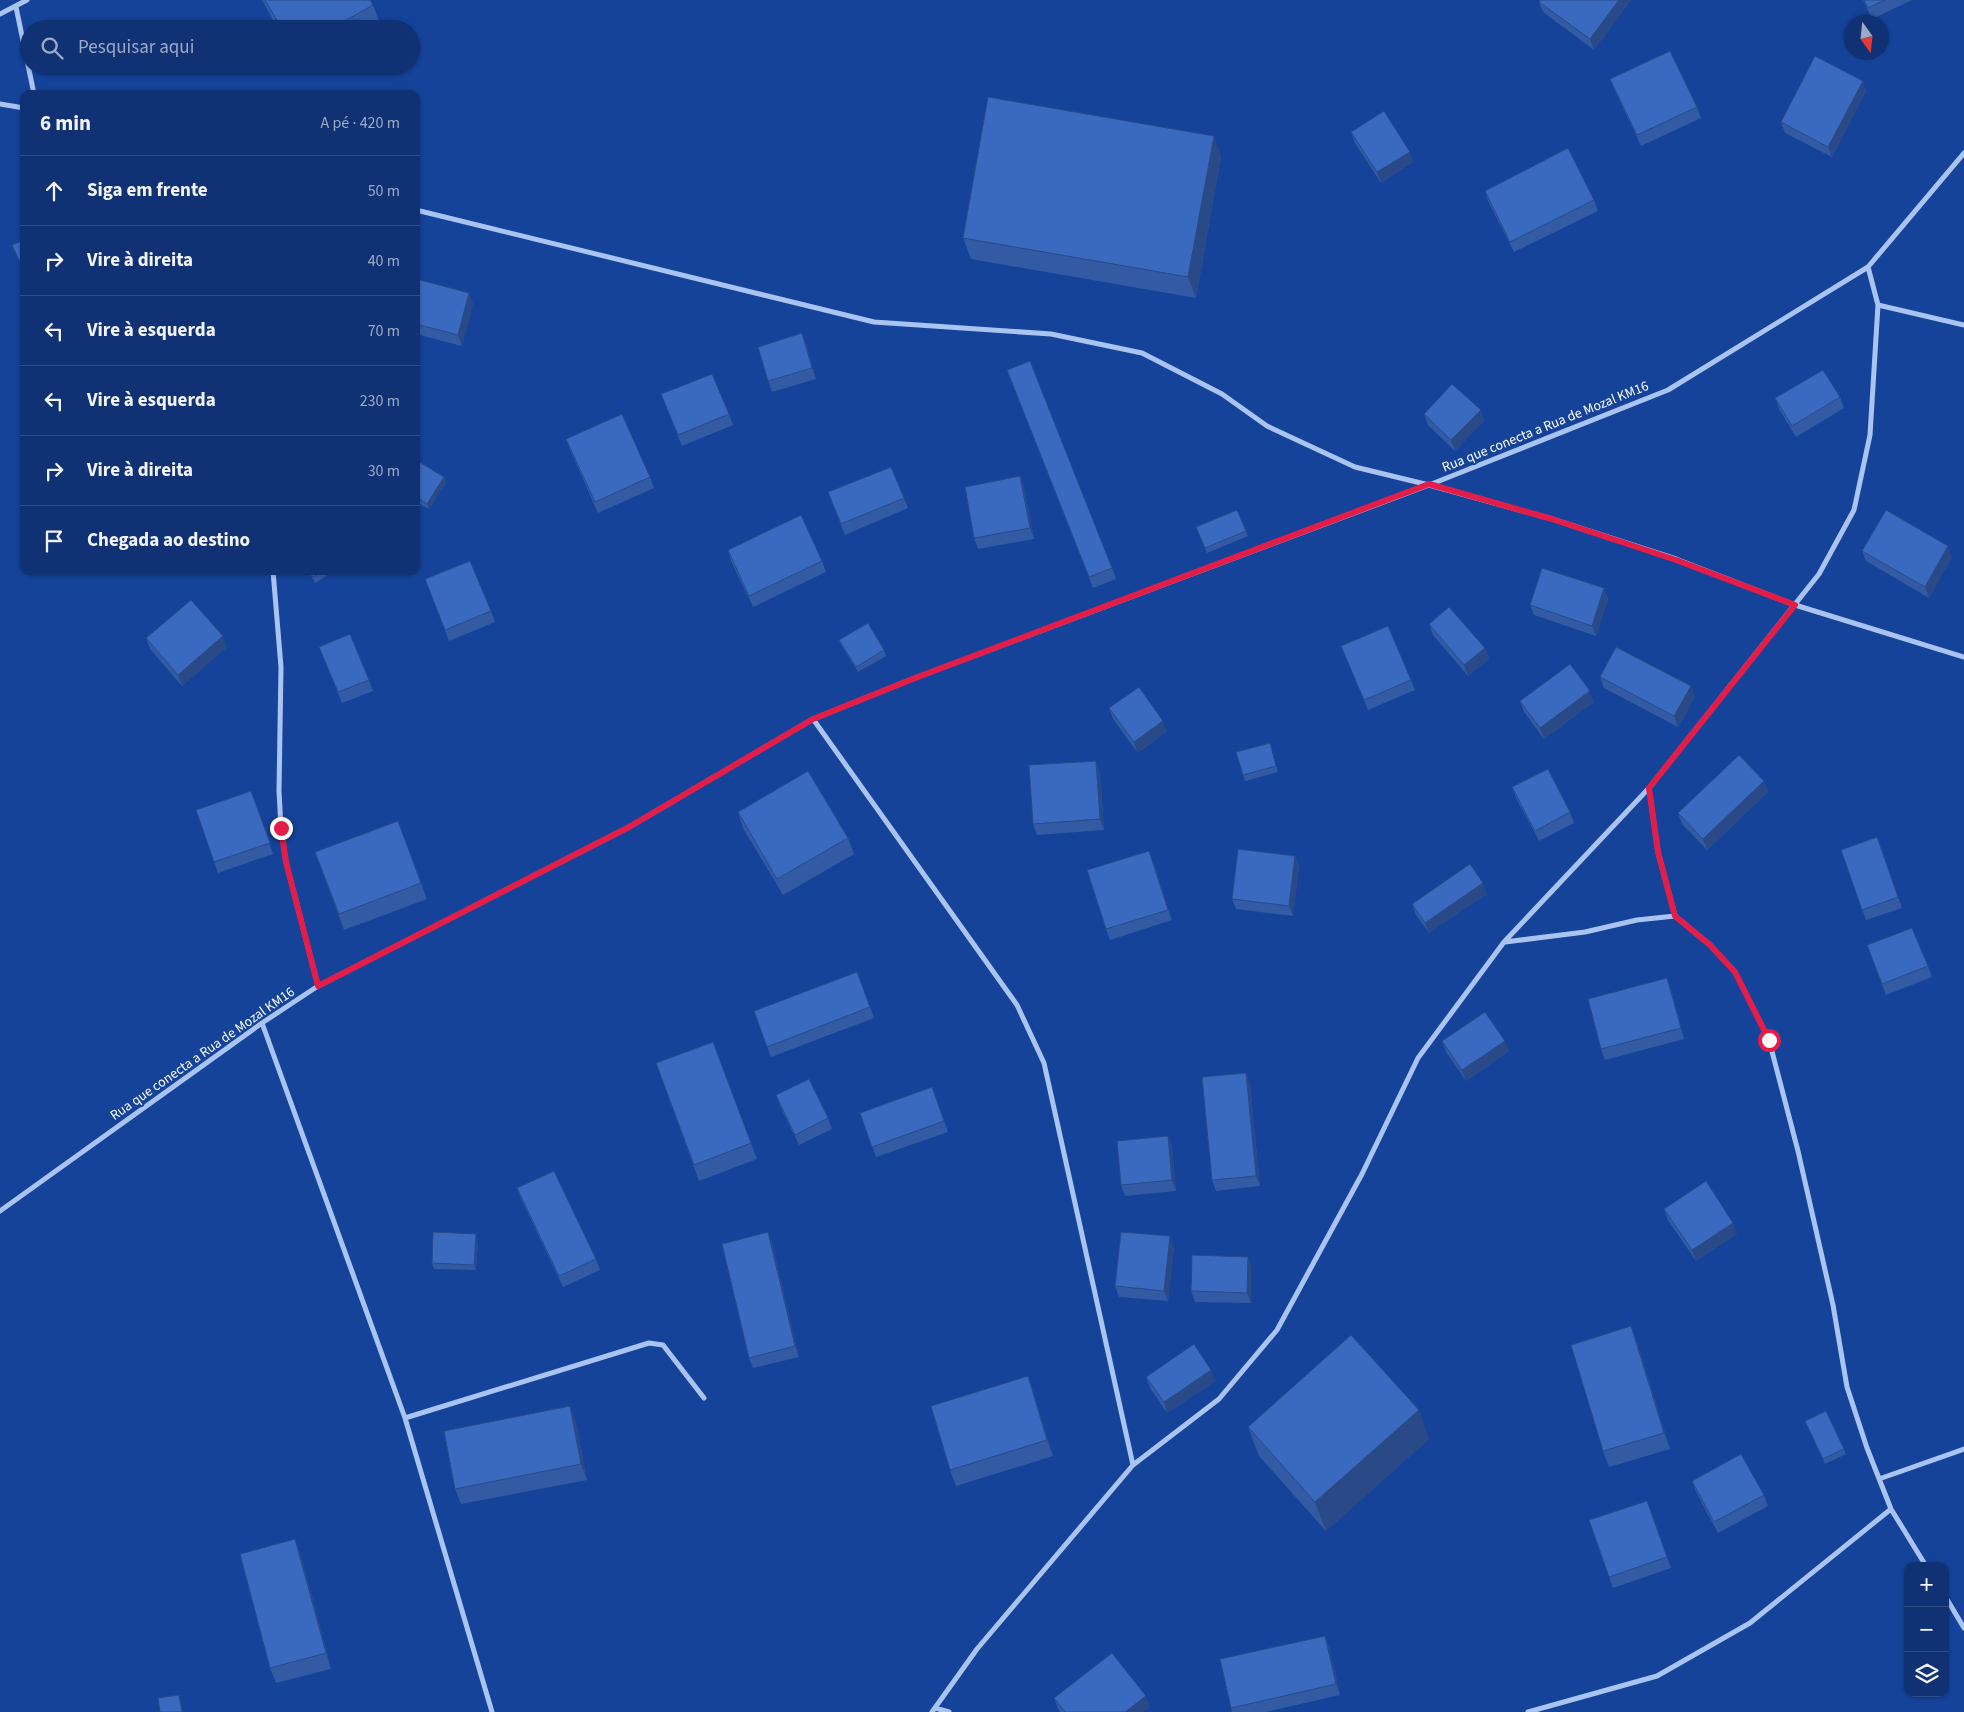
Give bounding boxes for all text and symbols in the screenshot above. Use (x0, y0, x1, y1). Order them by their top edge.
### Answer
north arrow (1844, 15, 1889, 60)
search box (20, 20, 420, 75)
icon: search (38, 34, 66, 62)
text: Pesquisar aqui (78, 34, 194, 61)
text: 6 min (40, 108, 91, 138)
text: A pé · 420 m (321, 112, 400, 134)
icon: ahead (40, 177, 68, 205)
text: Siga em frente (87, 177, 208, 204)
text: 50 m (368, 180, 400, 202)
icon: right (40, 247, 68, 275)
text: Vire à direita (87, 247, 193, 274)
text: 40 m (368, 250, 400, 272)
icon: left (40, 317, 68, 345)
text: Vire à esquerda (87, 317, 216, 344)
text: 70 m (368, 320, 400, 342)
street label: Rua que conecta a Rua de Mozal KM16 (1439, 376, 1652, 478)
icon: left (40, 387, 68, 415)
text: Vire à esquerda (87, 387, 216, 414)
text: 230 m (360, 390, 400, 412)
icon: right (40, 457, 68, 485)
text: Vire à direita (87, 457, 193, 484)
text: 30 m (368, 460, 400, 482)
icon: arrive (40, 527, 68, 555)
text: Chegada ao destino (87, 527, 250, 554)
route end (270, 817, 293, 840)
street label: Rua que conecta a Rua de Mozal KM16 (106, 982, 299, 1125)
route start (1758, 1029, 1781, 1052)
map controls (1904, 1562, 1949, 1697)
button: + (1904, 1562, 1949, 1607)
button: − (1904, 1607, 1949, 1652)
button: layers (1904, 1652, 1949, 1697)

